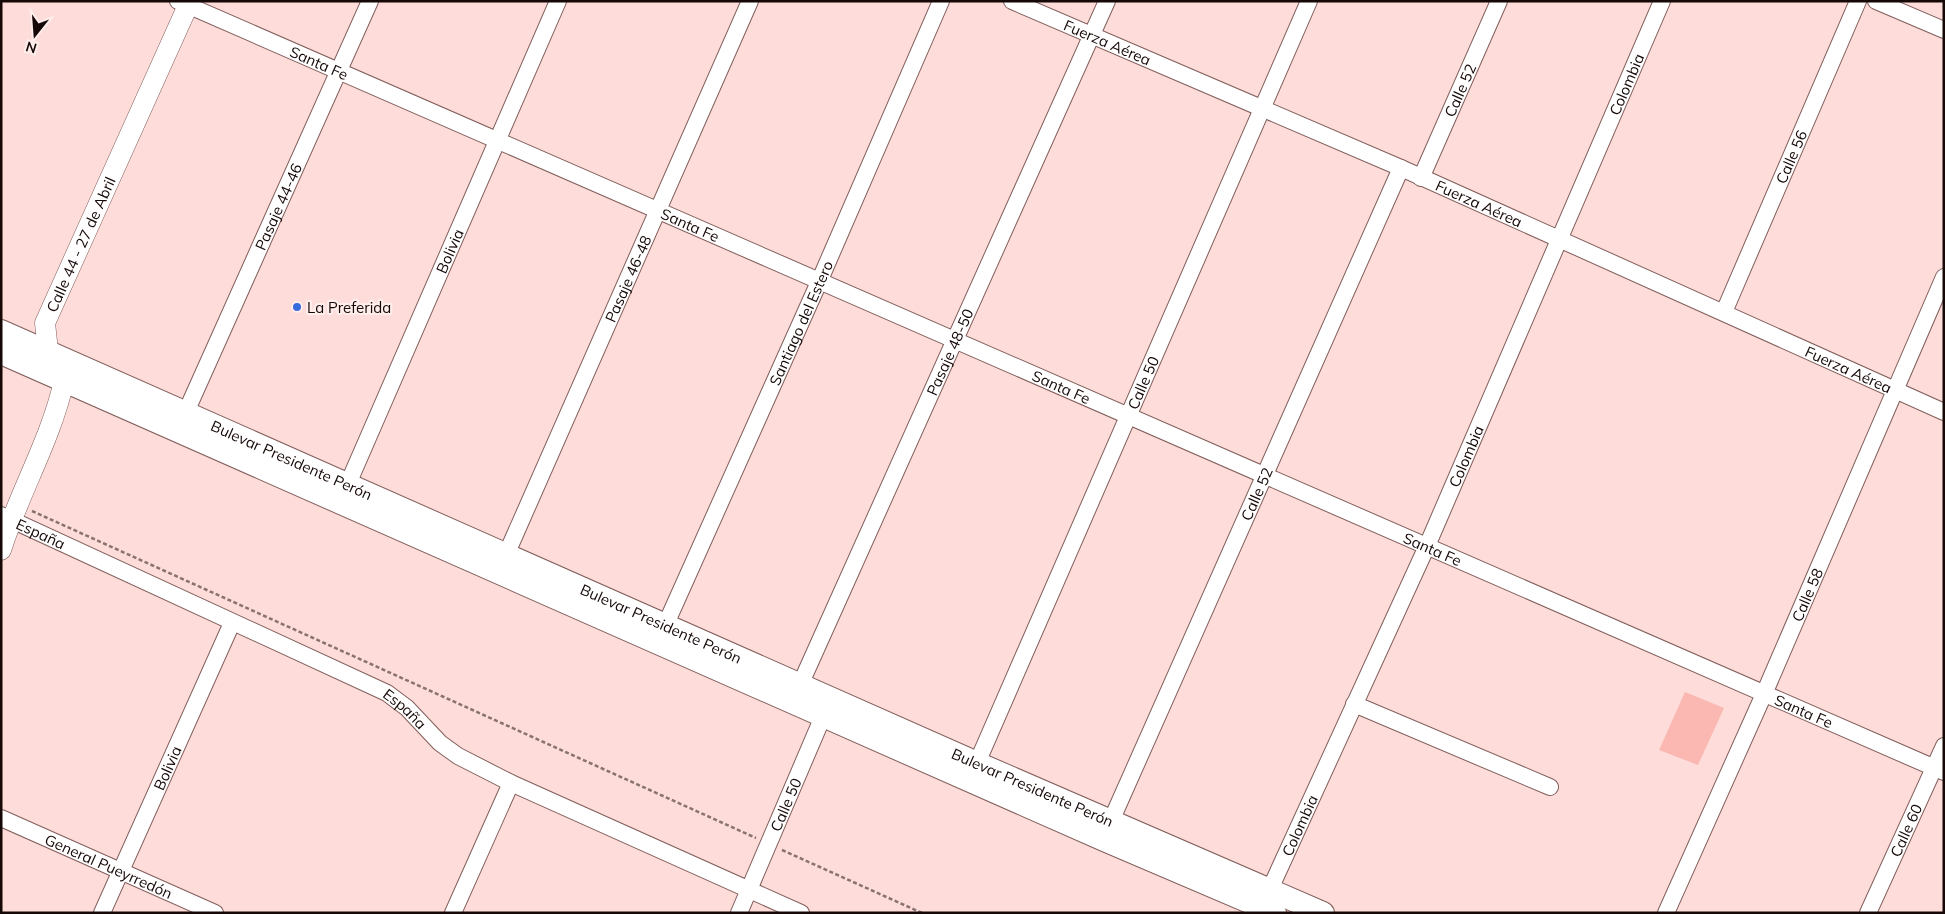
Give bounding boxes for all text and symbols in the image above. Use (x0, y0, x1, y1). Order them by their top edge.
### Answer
north arrow (10, 10, 60, 60)
street label: Fuerza Aérea (1061, 15, 1154, 69)
text: N (24, 37, 39, 58)
street label: Santa Fe (287, 42, 351, 84)
street label: Colombia (1604, 50, 1648, 118)
street label: Calle 52 (1440, 61, 1480, 120)
street label: Calle 56 (1771, 127, 1811, 186)
street label: Pasaje 44-46 (250, 160, 306, 253)
street label: Calle 44 - 27 de Abril (42, 174, 119, 315)
street label: Fuerza Aérea (1433, 175, 1525, 231)
street label: Santa Fe (658, 204, 722, 246)
street label: Bolivia (431, 226, 467, 276)
street label: Pasaje 46-48 (600, 232, 655, 325)
street label: Santiago del Estero (765, 258, 837, 388)
place label: La Preferida (307, 298, 391, 317)
marker: La Preferida (291, 301, 303, 313)
street label: Pasaje 48-50 (922, 306, 977, 398)
street label: Fuerza Aérea (1802, 341, 1895, 397)
street label: Calle 50 (1123, 353, 1163, 412)
street label: Santa Fe (1029, 366, 1094, 408)
street label: Bulevar Presidente Perón (208, 416, 375, 504)
street label: Colombia (1444, 422, 1487, 490)
street label: Calle 52 (1236, 464, 1276, 523)
street label: España (13, 514, 69, 553)
street label: Santa Fe (1401, 528, 1465, 570)
street label: Calle 58 (1787, 565, 1827, 624)
street label: Bulevar Presidente Perón (578, 579, 745, 667)
street label: España (380, 684, 431, 733)
street label: Santa Fe (1772, 690, 1836, 732)
street label: Bolivia (149, 743, 185, 793)
street label: Bulevar Presidente Perón (949, 744, 1117, 831)
street label: Calle 50 (766, 775, 805, 834)
street label: Colombia (1277, 792, 1321, 859)
street label: Calle 60 (1885, 801, 1926, 860)
street label: General Pueyrredón (42, 829, 176, 903)

